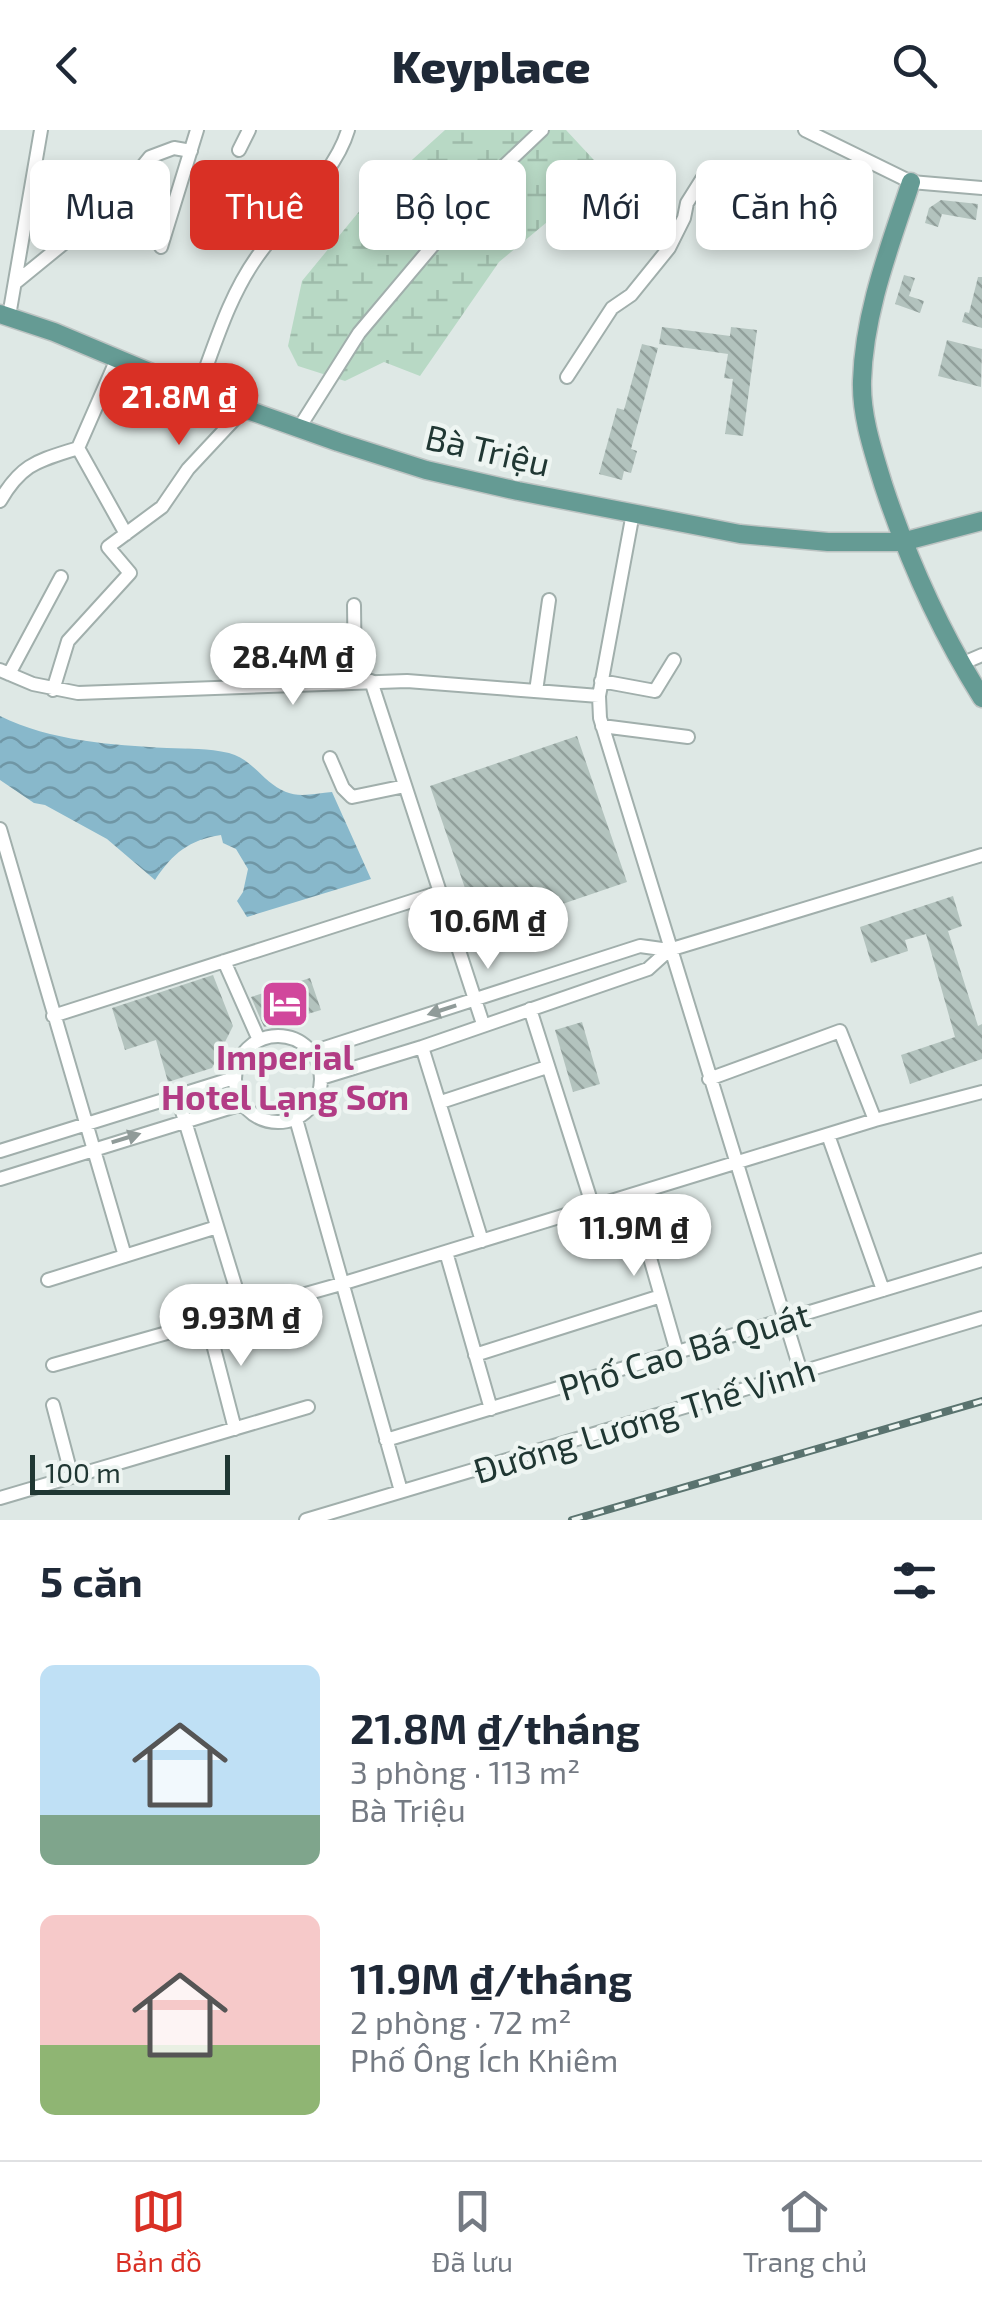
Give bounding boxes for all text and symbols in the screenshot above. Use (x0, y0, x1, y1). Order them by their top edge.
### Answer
icon: back (40, 38, 95, 93)
text: Keyplace (392, 38, 591, 92)
icon: search (887, 38, 942, 93)
chip: Mua (30, 160, 170, 250)
chip: Thuê (190, 160, 339, 250)
chip: Bộ lọc (359, 160, 526, 250)
chip: Mới (546, 160, 676, 250)
chip: Căn hộ (696, 160, 873, 250)
pin: 21.8M ₫ (87, 363, 271, 448)
text: 21.8M ₫ (121, 376, 237, 414)
street label: Bà Triệu (422, 414, 554, 484)
pin: 28.4M ₫ (201, 623, 385, 708)
text: 28.4M ₫ (232, 636, 354, 674)
pin: 10.6M ₫ (396, 887, 580, 972)
text: 10.6M ₫ (430, 900, 546, 938)
hotel icon: Imperial Hotel Lạng Sơn (259, 978, 311, 1030)
one-way arrow (427, 1003, 457, 1018)
place label: Imperial Hotel Lạng Sơn (161, 1035, 409, 1117)
one-way arrow (111, 1130, 142, 1145)
pin: 11.9M ₫ (542, 1194, 726, 1279)
text: 11.9M ₫ (579, 1207, 689, 1245)
pin: 9.93M ₫ (149, 1284, 333, 1369)
street label: Phố Cao Bá Quát (553, 1292, 815, 1408)
text: 9.93M ₫ (182, 1297, 300, 1335)
street label: Đường Lương Thế Vinh (468, 1347, 820, 1491)
scale bar (30, 1450, 230, 1494)
text: 100 m (45, 1455, 121, 1489)
icon: filters (887, 1553, 942, 1608)
text: 5 căn (40, 1555, 143, 1605)
text: 21.8M ₫/tháng (350, 1702, 640, 1752)
icon: home (120, 1705, 240, 1825)
text: 3 phòng · 113 m² (350, 1752, 580, 1790)
text: Bà Triệu (350, 1790, 466, 1828)
text: 11.9M ₫/tháng (350, 1952, 633, 2002)
icon: home (120, 1955, 240, 2075)
text: 2 phòng · 72 m² (350, 2002, 572, 2040)
text: Phố Ông Ích Khiêm (350, 2040, 618, 2078)
tab: Bản đồ (115, 2184, 202, 2278)
tab: Đã lưu (432, 2184, 513, 2278)
tab: Trang chủ (743, 2184, 867, 2278)

